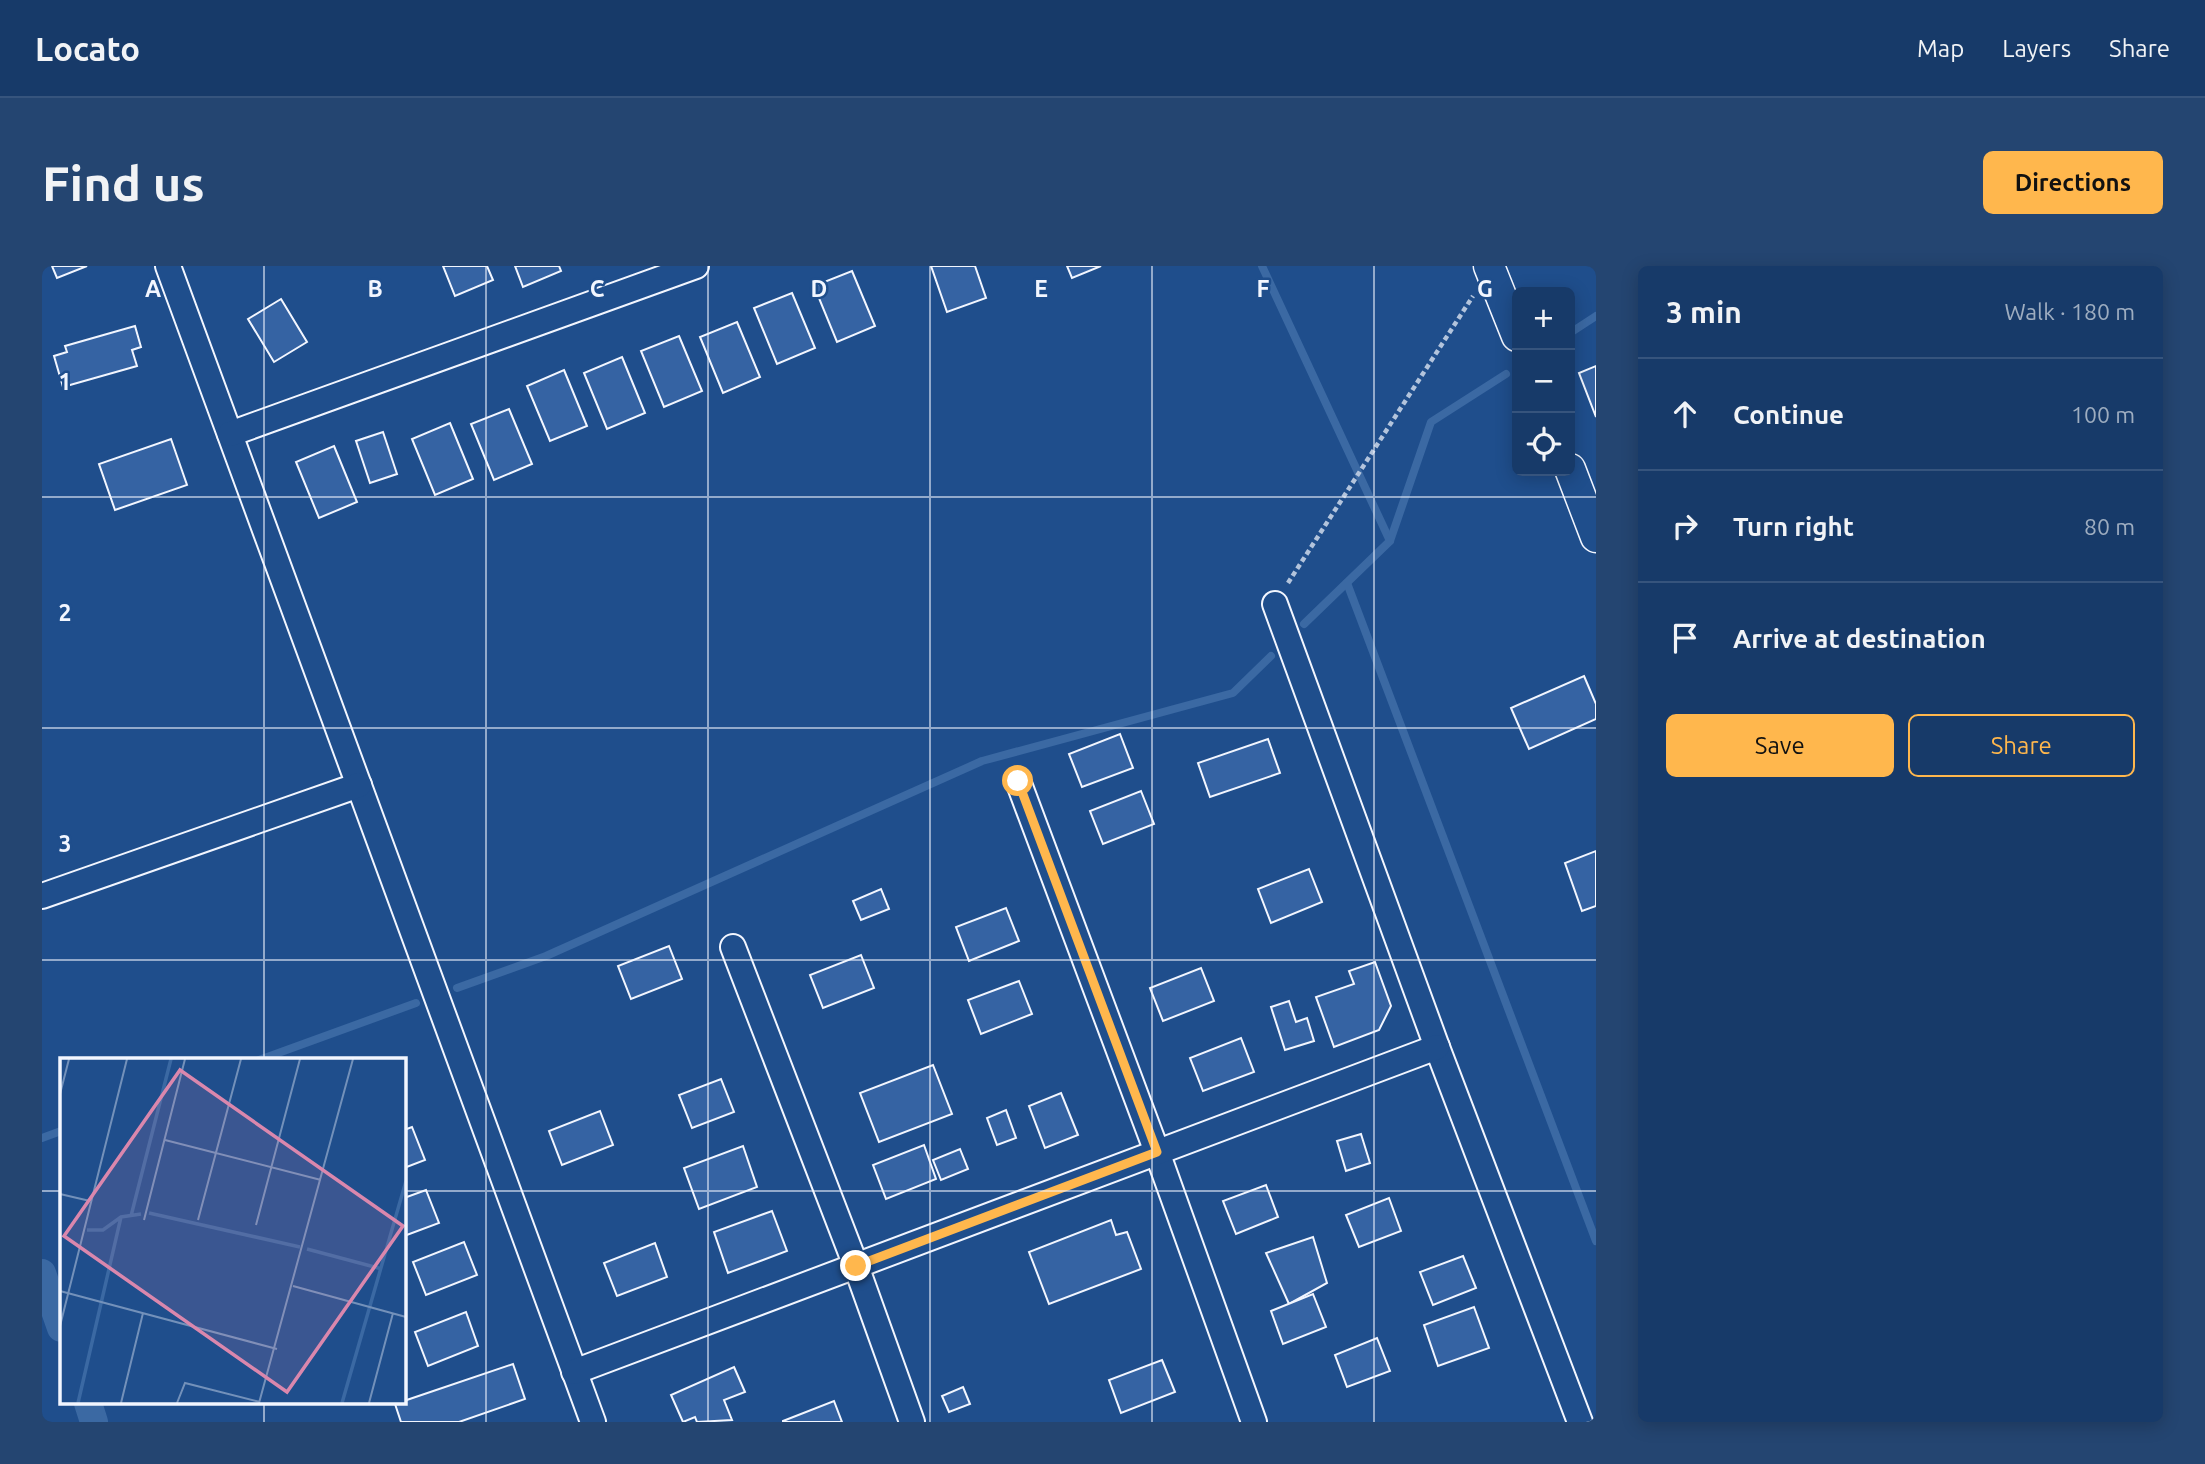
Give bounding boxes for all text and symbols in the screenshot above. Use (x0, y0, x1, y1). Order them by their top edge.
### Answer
text: Locato (35, 30, 140, 67)
text: Map (1917, 35, 1964, 62)
text: Layers (2002, 35, 2071, 62)
text: Share (2109, 35, 2170, 62)
button: Directions (1983, 151, 2163, 214)
text: Find us (42, 155, 205, 210)
text: A (145, 276, 161, 301)
text: B (367, 276, 383, 301)
text: C (590, 276, 605, 301)
text: D (811, 276, 827, 301)
text: E (1034, 276, 1048, 301)
text: F (1257, 276, 1270, 301)
text: G (1477, 276, 1493, 301)
map controls (1512, 287, 1575, 476)
button: + (1512, 287, 1575, 350)
text: 3 min (1666, 295, 1742, 329)
text: Walk · 180 m (2004, 299, 2135, 324)
button: − (1512, 350, 1575, 413)
text: 1 (59, 369, 71, 394)
icon: ahead (1666, 395, 1704, 433)
text: Continue (1733, 400, 1844, 429)
text: 100 m (2071, 402, 2135, 427)
button: locate (1512, 413, 1575, 476)
icon: right (1666, 507, 1704, 545)
text: Turn right (1733, 512, 1854, 541)
text: 80 m (2084, 514, 2135, 539)
text: 2 (59, 600, 71, 625)
icon: arrive (1666, 619, 1704, 657)
text: Arrive at destination (1733, 624, 1986, 653)
button: Save (1666, 714, 1894, 777)
button: Share (1908, 714, 2135, 777)
route start (1002, 765, 1033, 796)
text: 3 (59, 831, 71, 856)
inset map (60, 1058, 406, 1404)
route end (840, 1250, 871, 1281)

